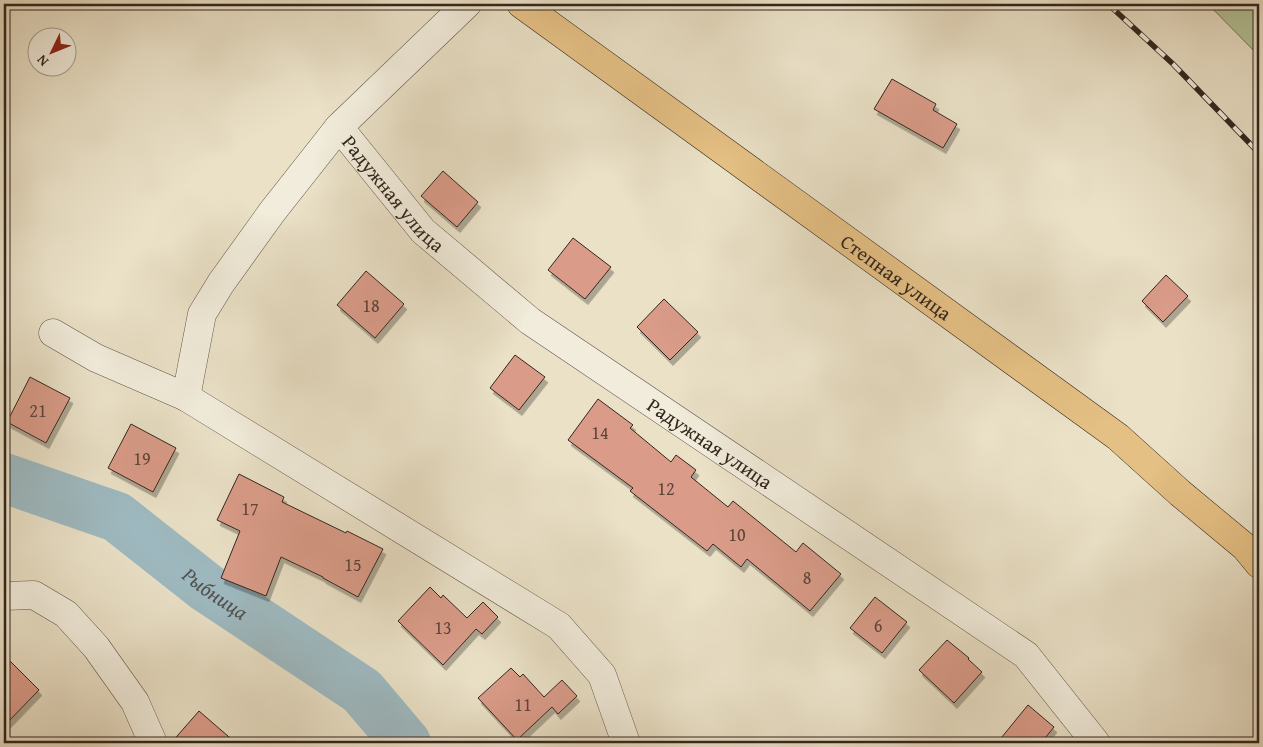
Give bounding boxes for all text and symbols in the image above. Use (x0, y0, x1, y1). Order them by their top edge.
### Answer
north arrow (28, 28, 78, 78)
text: N (32, 50, 53, 71)
street label: Радужная улица (336, 128, 452, 259)
street label: Степная улица (835, 226, 958, 327)
house number: 18 (362, 292, 380, 319)
street label: Радужная улица (642, 390, 779, 495)
house number: 21 (29, 397, 47, 424)
house number: 14 (591, 419, 609, 446)
house number: 19 (133, 445, 151, 472)
house number: 12 (657, 475, 675, 502)
house number: 17 (241, 495, 259, 522)
house number: 10 (728, 521, 746, 548)
house number: 15 (344, 551, 362, 578)
water label: Рыбница (175, 558, 255, 627)
house number: 8 (803, 564, 811, 591)
house number: 6 (874, 612, 882, 639)
house number: 13 (434, 614, 452, 641)
house number: 11 (514, 691, 532, 718)

